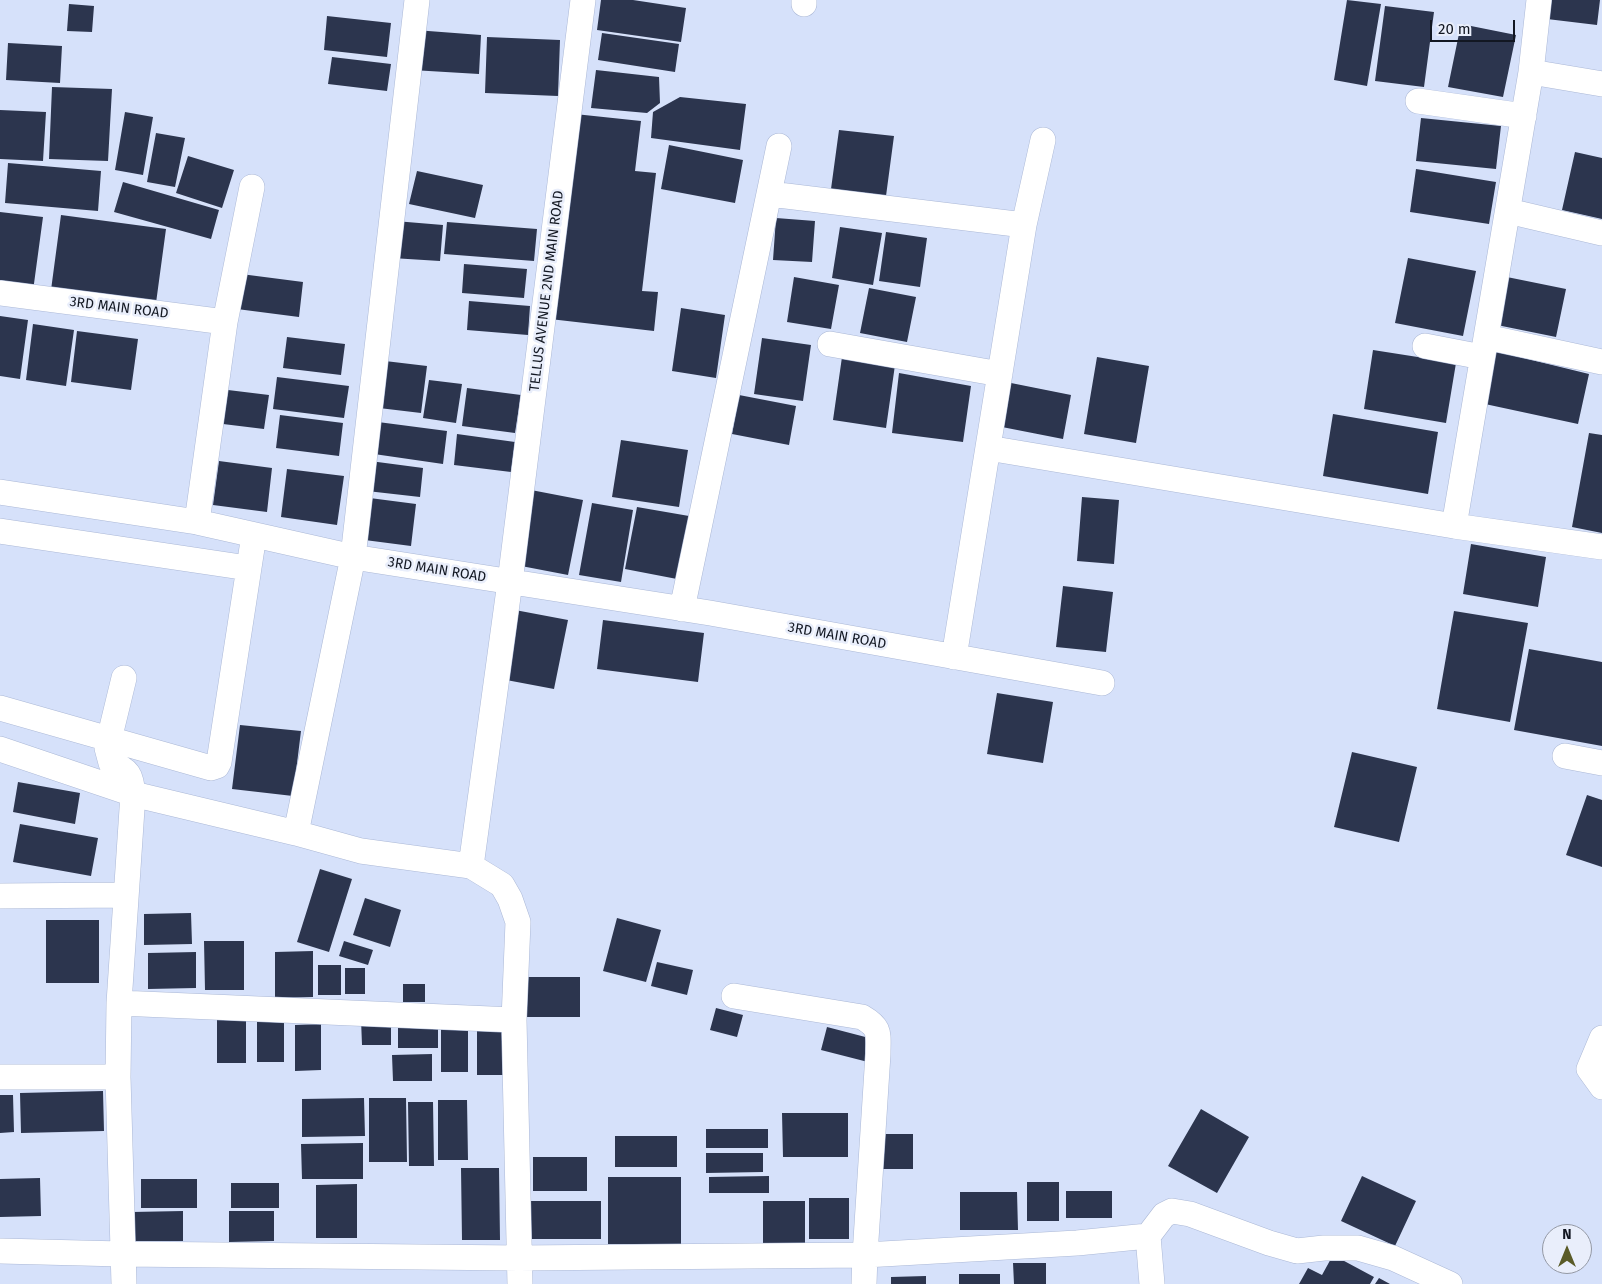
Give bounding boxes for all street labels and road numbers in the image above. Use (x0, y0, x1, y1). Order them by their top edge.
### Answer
street label: TELLUS AVENUE 2ND MAIN ROAD (526, 190, 568, 392)
street label: 3RD MAIN ROAD (69, 294, 169, 322)
street label: 3RD MAIN ROAD (387, 554, 487, 586)
street label: 3RD MAIN ROAD (787, 619, 887, 653)

